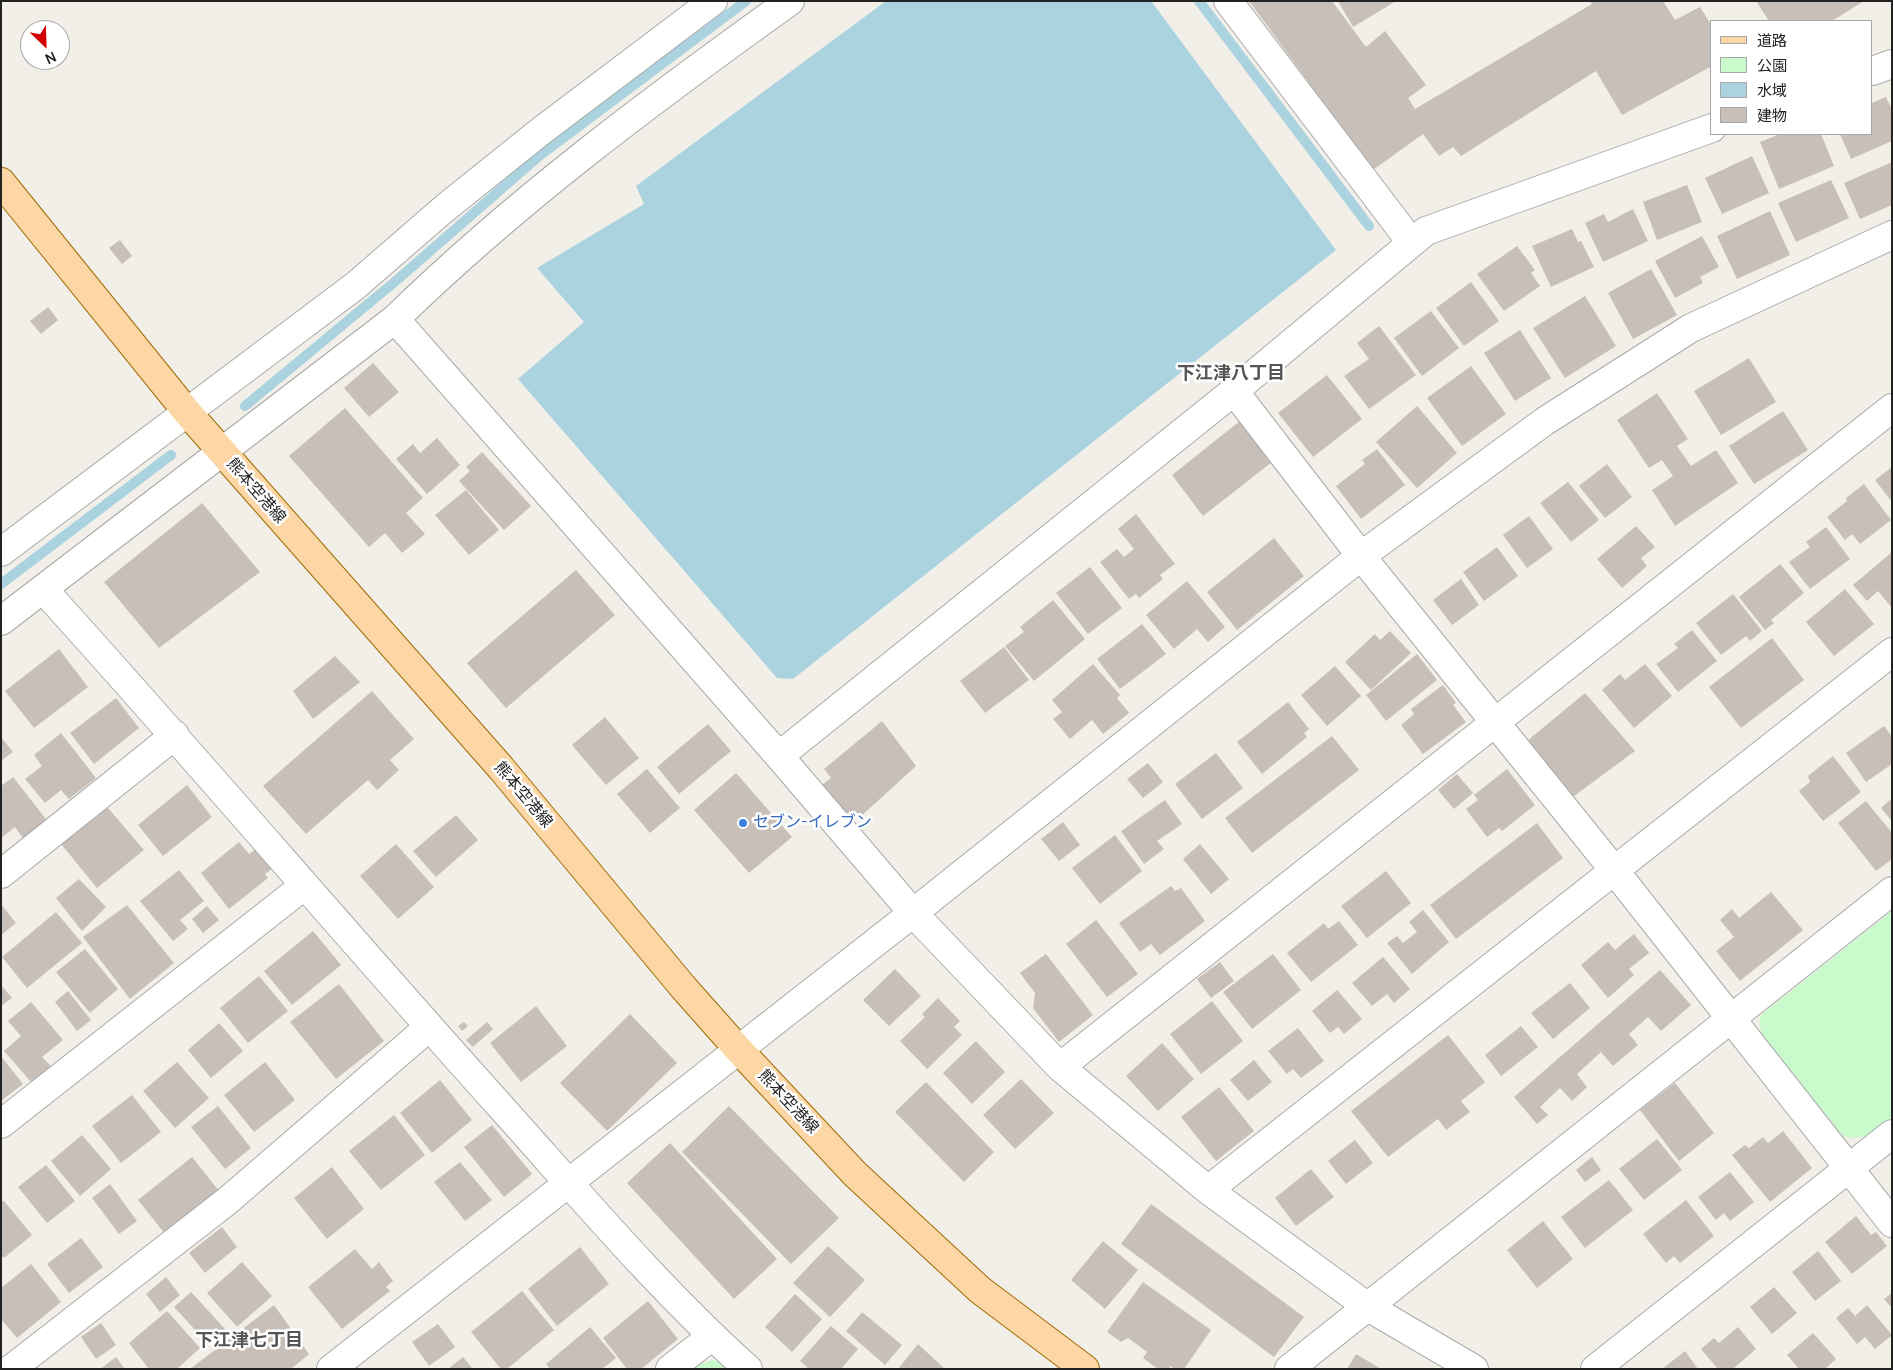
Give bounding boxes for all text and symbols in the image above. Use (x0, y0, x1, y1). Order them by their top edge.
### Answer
north arrow (20, 20, 70, 70)
legend (1710, 20, 1873, 135)
text: 道路 (1757, 30, 1787, 51)
text: N (42, 48, 59, 69)
text: 公園 (1757, 55, 1787, 76)
text: 水域 (1757, 80, 1787, 101)
text: 建物 (1757, 105, 1787, 126)
district label: 下江津八丁目 (1177, 363, 1285, 385)
street label: 熊本空港線 (223, 455, 289, 527)
street label: 熊本空港線 (490, 758, 556, 832)
place label: セブン-イレブン (753, 813, 872, 833)
marker: セブン-イレブン (737, 817, 749, 829)
street label: 熊本空港線 (754, 1066, 822, 1138)
district label: 下江津七丁目 (195, 1330, 303, 1352)

